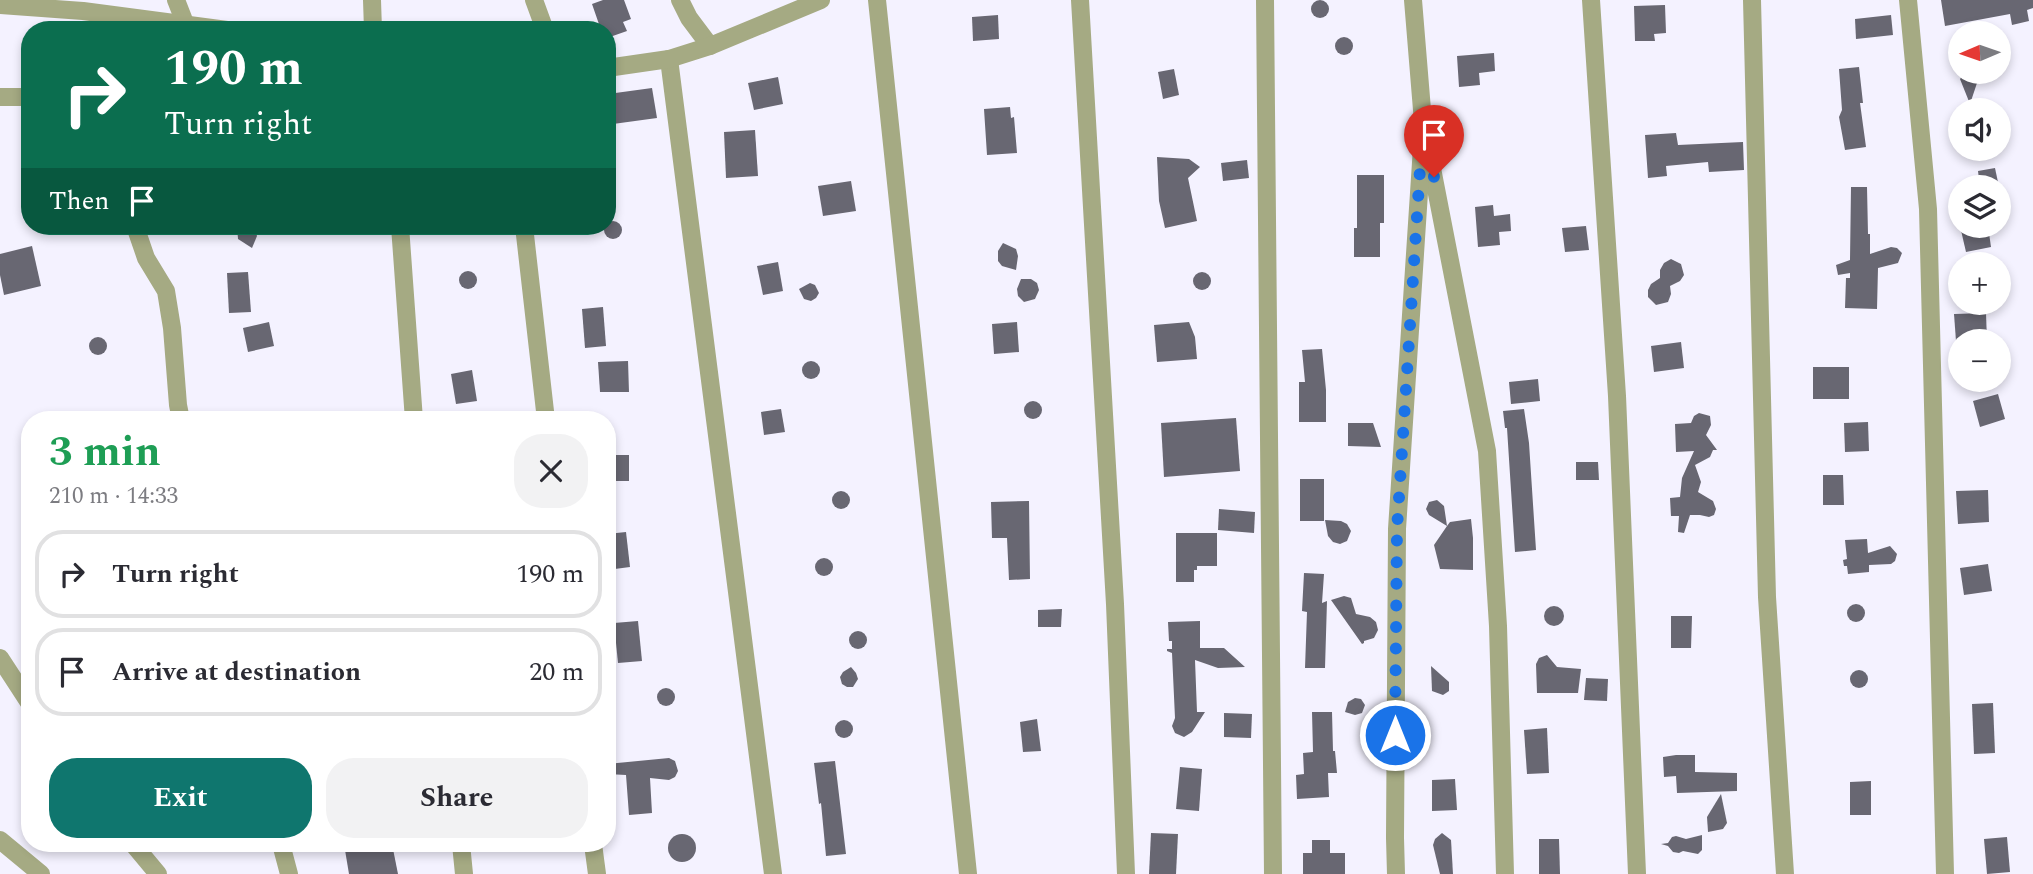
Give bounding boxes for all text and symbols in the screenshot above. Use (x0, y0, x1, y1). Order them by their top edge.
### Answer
north arrow (1948, 21, 2011, 84)
map controls (1948, 21, 2011, 392)
text: 190 m (164, 32, 303, 107)
icon: right (49, 49, 140, 140)
button: sound (1948, 98, 2011, 161)
text: Turn right (164, 100, 312, 149)
pin (1404, 105, 1464, 177)
icon: arrive (1415, 116, 1453, 154)
button: layers (1948, 175, 2011, 238)
text: Then (49, 181, 109, 221)
icon: arrive (123, 182, 161, 220)
button: + (1948, 252, 2011, 315)
button: − (1948, 329, 2011, 392)
text: 3 min (49, 421, 161, 484)
button: close (514, 434, 588, 508)
text: 210 m · 14:33 (49, 479, 178, 514)
text: Turn right (112, 554, 239, 594)
text: 190 m (516, 554, 584, 594)
icon: right (53, 555, 91, 593)
text: Arrive at destination (112, 652, 361, 692)
text: 20 m (529, 652, 584, 692)
icon: arrive (53, 653, 91, 691)
position arrow (1358, 698, 1432, 772)
button: Exit (49, 758, 312, 838)
button: Share (326, 758, 588, 838)

